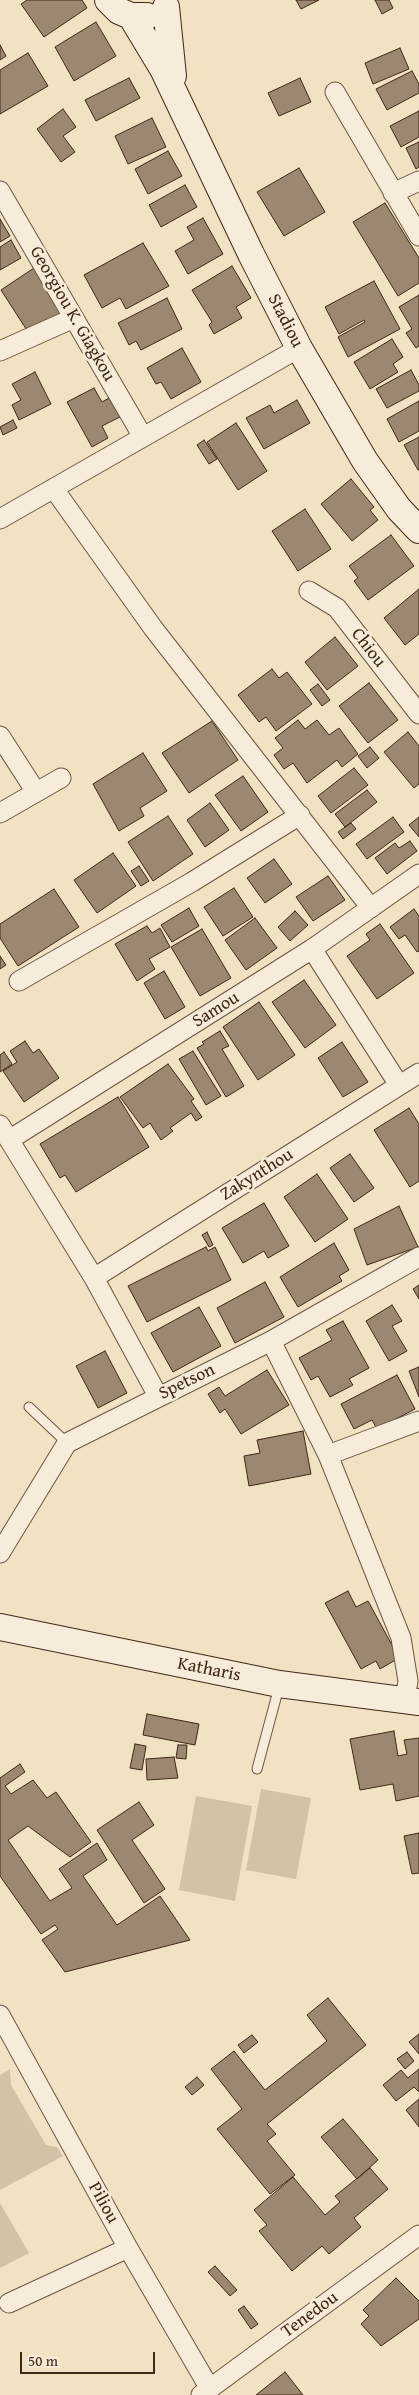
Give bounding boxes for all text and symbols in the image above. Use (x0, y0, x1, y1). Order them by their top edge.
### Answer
street label: Georgiou K. Giagkou (25, 243, 119, 385)
street label: Stadiou (262, 291, 308, 351)
street label: Chiou (346, 624, 390, 672)
street label: Samou (189, 987, 243, 1033)
street label: Zakynthou (217, 1144, 297, 1206)
street label: Spetson (155, 1359, 219, 1405)
street label: Katharis (176, 1653, 242, 1687)
street label: Piliou (83, 2179, 123, 2227)
street label: Tenedou (277, 2287, 343, 2343)
scale bar (22, 2342, 158, 2374)
text: 50 m (28, 2350, 58, 2371)

